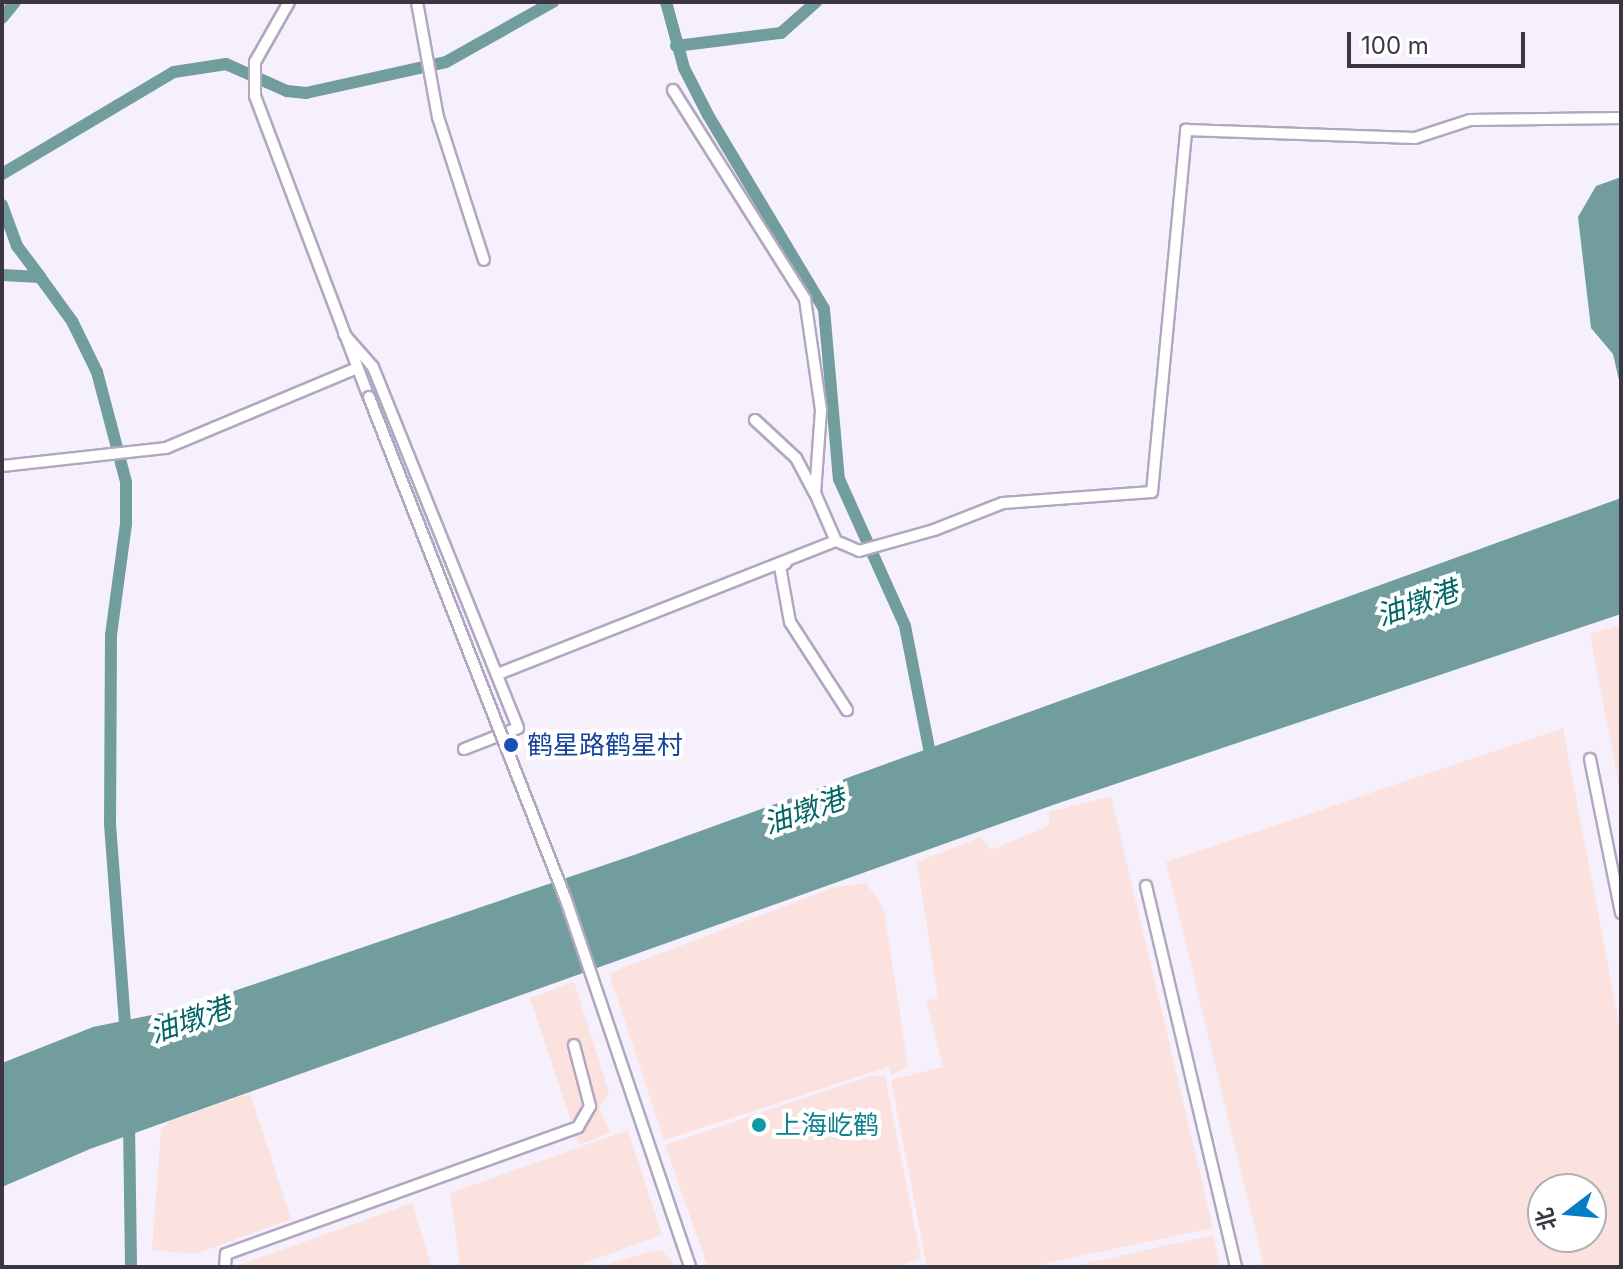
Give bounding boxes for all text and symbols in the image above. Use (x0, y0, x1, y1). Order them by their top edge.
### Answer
scale bar (1351, 16, 1529, 66)
text: 100 m (1361, 31, 1429, 60)
water label: 油墩港 (1372, 573, 1462, 633)
place label: 鹤星路鹤星村 (527, 729, 683, 761)
marker: 鹤星路鹤星村 (502, 736, 520, 754)
water label: 油墩港 (759, 781, 849, 841)
water label: 油墩港 (145, 990, 235, 1050)
place label: 上海屹鹤 (775, 1109, 879, 1141)
marker: 上海屹鹤 (750, 1116, 768, 1134)
north arrow (1527, 1173, 1607, 1253)
text: 北 (1530, 1205, 1561, 1233)

